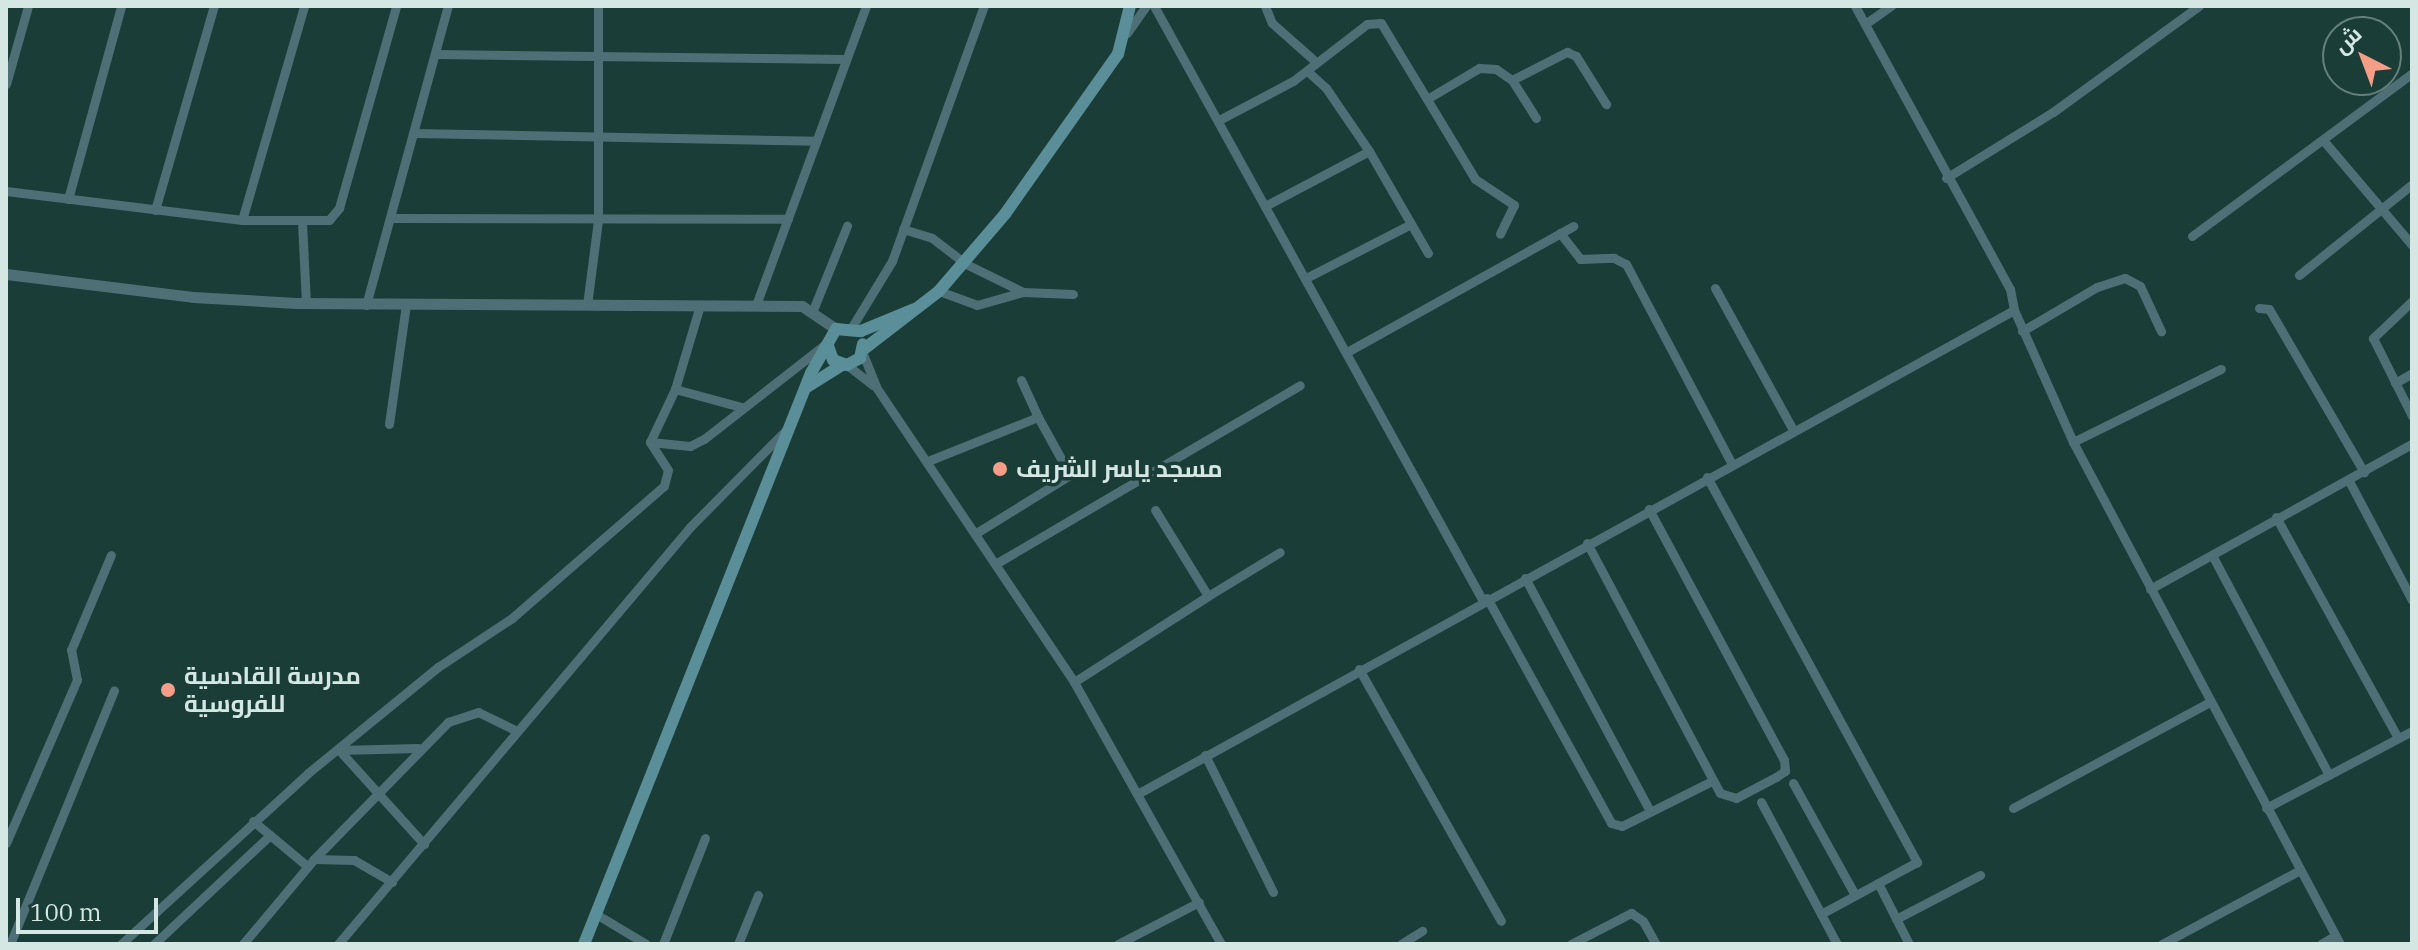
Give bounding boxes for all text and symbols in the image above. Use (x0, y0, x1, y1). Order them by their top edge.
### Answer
north arrow (2322, 16, 2402, 96)
text: ش (2327, 19, 2367, 60)
place label: مسجد ياسر الشريف (1016, 455, 1223, 483)
marker: مسجد ياسر الشريف (991, 460, 1009, 478)
place label: مدرسة القادسية للفروسية (184, 662, 361, 718)
marker: مدرسة القادسية للفروسية (159, 681, 177, 699)
scale bar (20, 882, 162, 932)
text: 100 m (30, 896, 102, 928)

